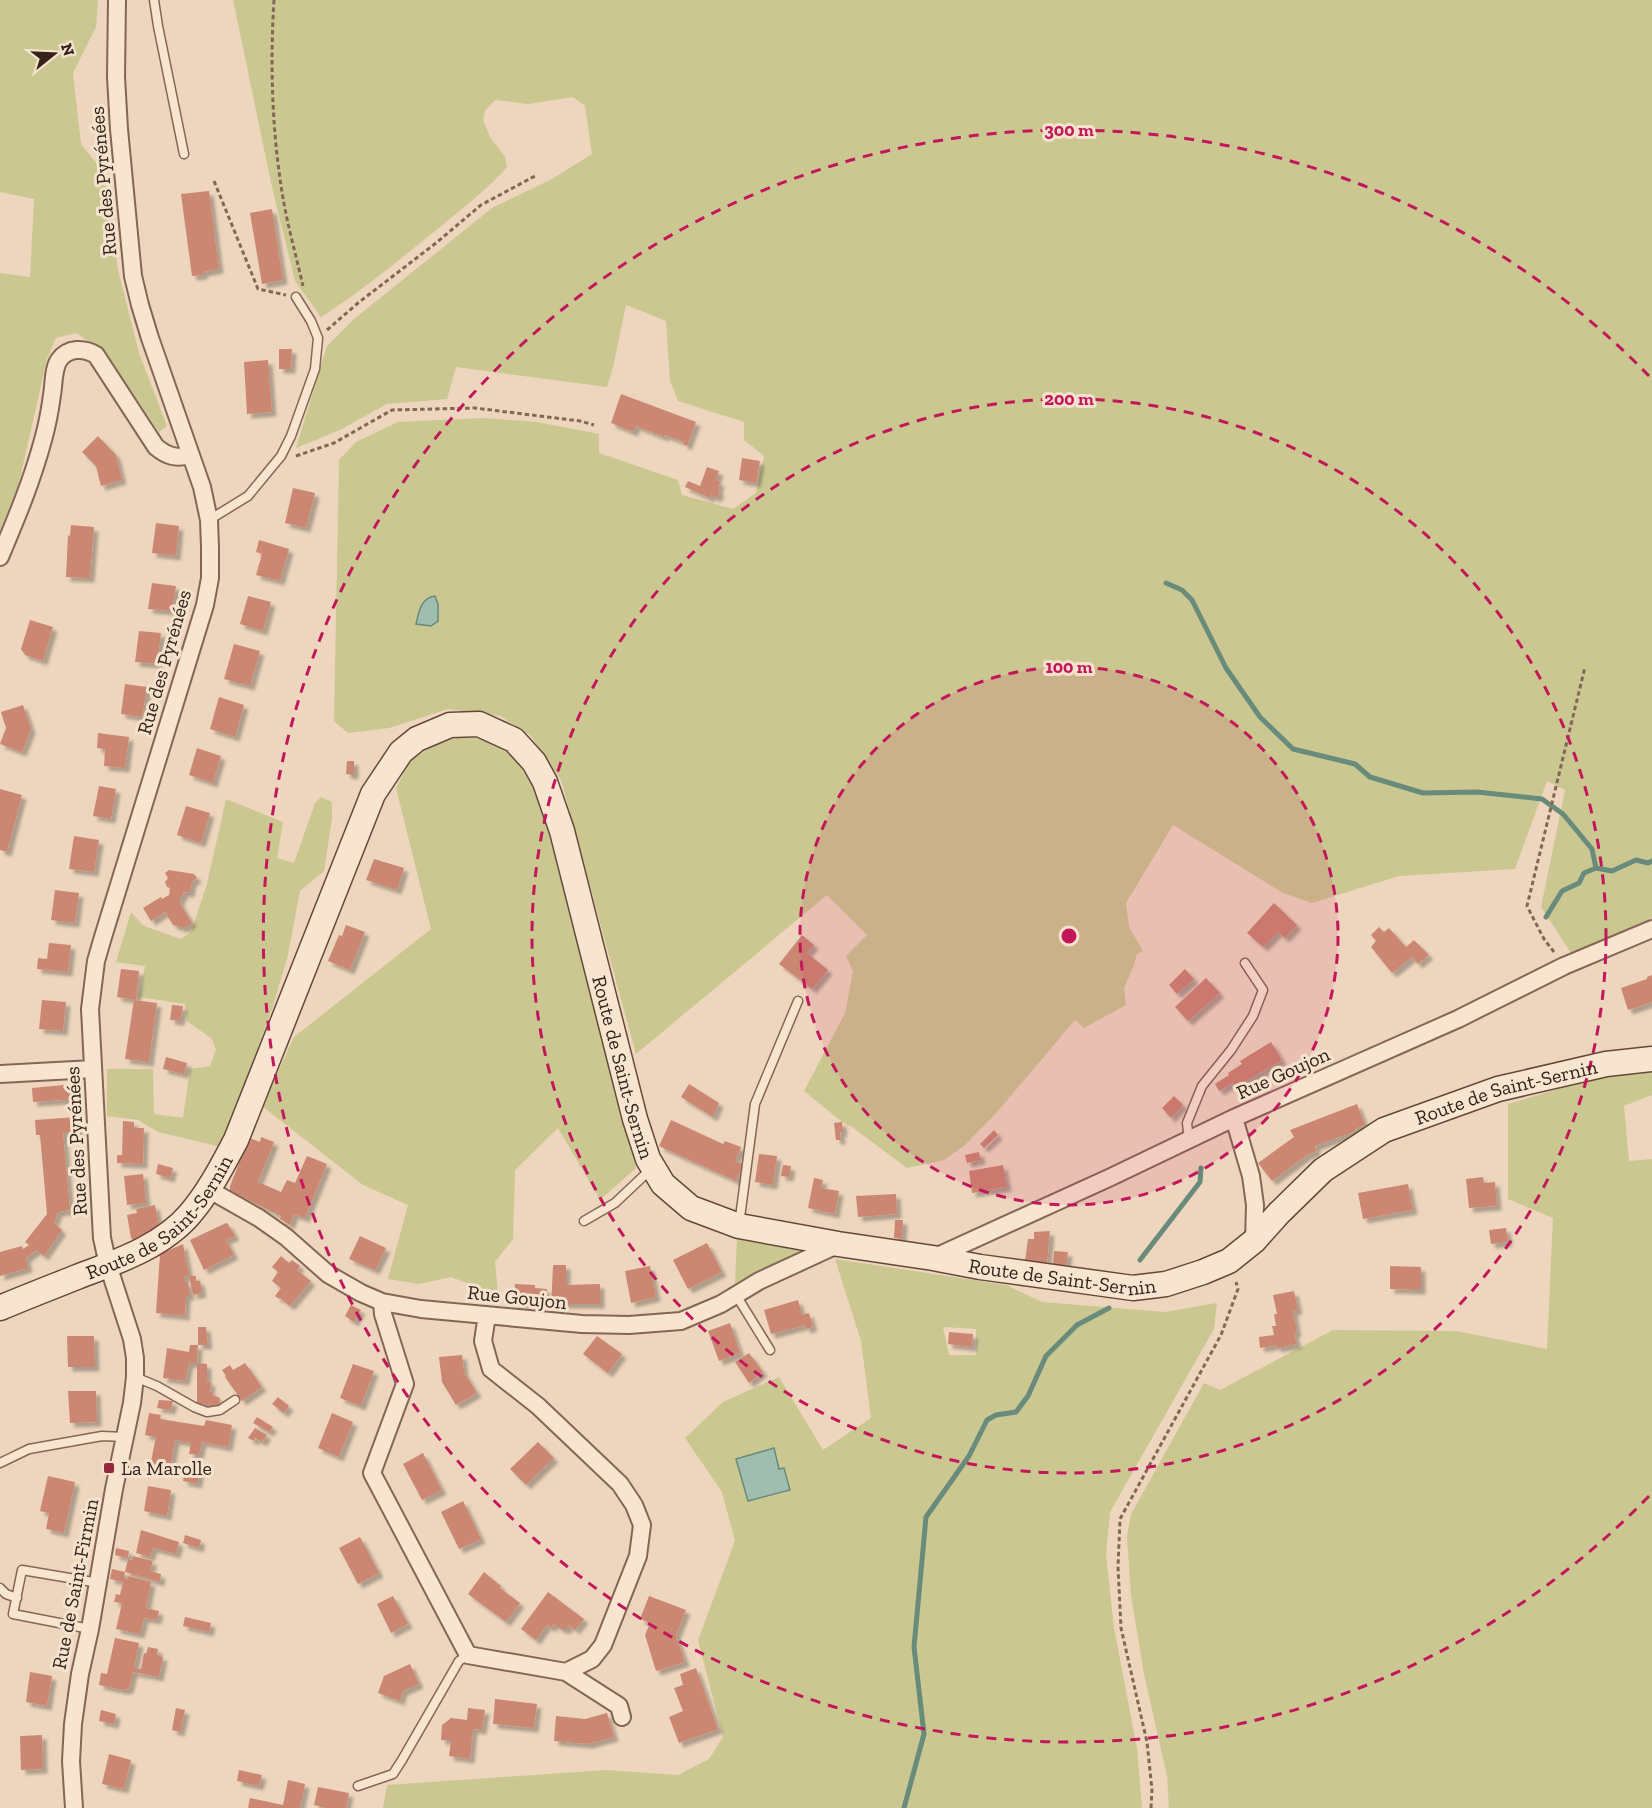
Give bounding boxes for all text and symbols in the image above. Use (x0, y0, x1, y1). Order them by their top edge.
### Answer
north arrow (24, 24, 84, 84)
text: N (57, 41, 79, 58)
street label: Rue des Pyrénées (85, 105, 121, 257)
text: 300 m (1044, 119, 1094, 141)
text: 200 m (1044, 388, 1094, 410)
street label: Rue des Pyrénées (132, 587, 196, 737)
text: 100 m (1045, 656, 1093, 678)
centre of rings (1059, 926, 1079, 946)
street label: Route de Saint-Sernin (587, 973, 659, 1162)
street label: Rue Goujon (1233, 1042, 1334, 1104)
street label: Route de Saint-Sernin (1412, 1054, 1600, 1130)
street label: Rue des Pyrénées (60, 1066, 92, 1216)
street label: Route de Saint-Sernin (82, 1150, 238, 1285)
street label: Route de Saint-Sernin (966, 1253, 1158, 1301)
street label: Rue Goujon (466, 1280, 568, 1314)
place label: La Marolle (121, 1456, 212, 1480)
marker: La Marolle (102, 1461, 116, 1475)
street label: Rue de Saint-Firmin (47, 1496, 103, 1671)

